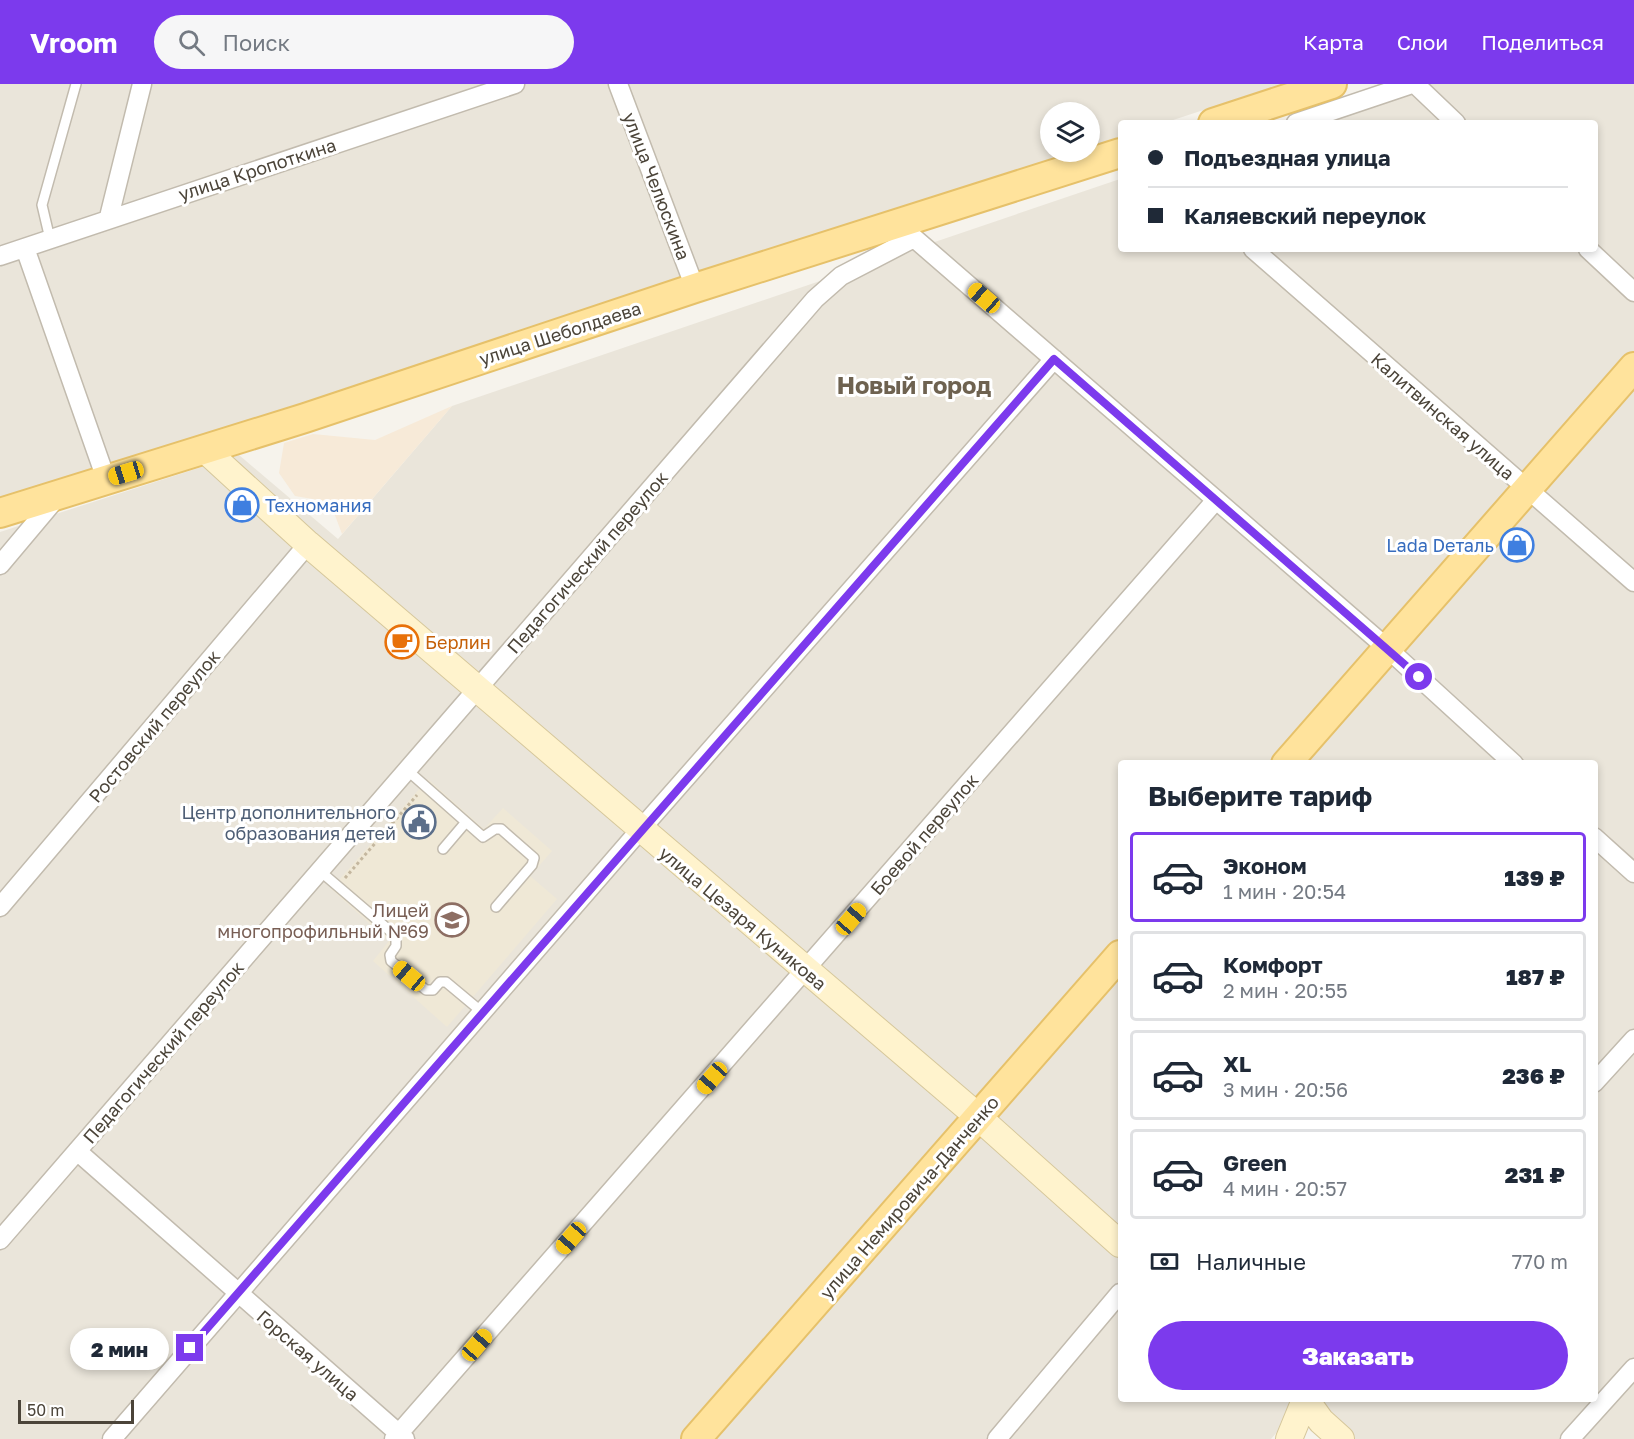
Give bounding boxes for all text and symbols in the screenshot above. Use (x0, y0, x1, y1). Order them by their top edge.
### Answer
search box (154, 15, 574, 69)
text: Vroom (30, 26, 118, 59)
icon: search (175, 26, 208, 59)
text: Поиск (223, 29, 290, 56)
text: Карта (1303, 29, 1364, 55)
text: Слои (1397, 29, 1448, 55)
text: Поделиться (1481, 29, 1604, 55)
map controls (1040, 102, 1100, 162)
button: layers (1040, 102, 1100, 162)
street label: улица Челюскина (619, 109, 695, 263)
street label: улица Кропоткина (175, 133, 339, 205)
text: Подъездная улица (1184, 144, 1391, 171)
text: Каляевский переулок (1184, 202, 1426, 229)
car (965, 279, 1003, 317)
street label: улица Шеболдаева (476, 296, 644, 370)
street label: Калитвинская улица (1367, 348, 1519, 484)
district label: Новый город (837, 370, 991, 399)
car (106, 459, 146, 487)
street label: Педагогический переулок (502, 466, 672, 658)
shop icon: Техномания (224, 487, 260, 523)
place label: Техномания (265, 494, 372, 516)
shop icon: Lada Dеталь (1499, 527, 1535, 563)
place label: Lada Dеталь (1386, 534, 1494, 556)
cafe icon: Берлин (384, 624, 420, 660)
place label: Берлин (425, 631, 491, 653)
street label: Ростовский переулок (84, 645, 224, 807)
route start (1405, 663, 1432, 690)
street label: Боевой переулок (865, 769, 983, 899)
text: Выберите тариф (1148, 780, 1372, 812)
place label: Центр дополнительного образования детей (181, 801, 396, 844)
public building icon: Центр дополнительного образования детей (401, 804, 437, 840)
street label: улица Цезаря Куникова (655, 842, 831, 994)
icon: car (1151, 850, 1205, 904)
text: Эконом (1223, 852, 1307, 879)
text: 139 ₽ (1504, 864, 1565, 891)
text: 1 мин · 20:54 (1223, 879, 1346, 903)
place label: Лицей многопрофильный №69 (217, 899, 429, 942)
car (832, 900, 870, 938)
school or university icon: Лицей многопрофильный №69 (434, 902, 470, 938)
icon: car (1151, 949, 1205, 1003)
text: Комфорт (1223, 951, 1323, 978)
street label: Педагогический переулок (78, 956, 248, 1148)
car (389, 958, 429, 994)
text: 187 ₽ (1506, 963, 1565, 990)
text: 2 мин · 20:55 (1223, 978, 1348, 1002)
icon: car (1151, 1048, 1205, 1102)
text: XL (1223, 1050, 1251, 1077)
car (693, 1059, 731, 1097)
text: 236 ₽ (1502, 1062, 1565, 1089)
text: 3 мин · 20:56 (1223, 1077, 1348, 1101)
street label: улица Немировича-Данченко (815, 1091, 1003, 1303)
icon: car (1151, 1147, 1205, 1201)
text: Green (1223, 1149, 1287, 1176)
text: 231 ₽ (1505, 1161, 1565, 1188)
text: 4 мин · 20:57 (1223, 1176, 1347, 1200)
car (552, 1219, 590, 1257)
icon: cash (1148, 1245, 1181, 1278)
text: Наличные (1196, 1248, 1306, 1275)
text: 770 m (1512, 1249, 1568, 1273)
street label: Горская улица (253, 1305, 363, 1405)
button: Заказать (1148, 1321, 1568, 1390)
car (458, 1326, 496, 1364)
callout: 2 мин (70, 1327, 169, 1369)
route end (176, 1334, 203, 1361)
text: 2 мин (91, 1337, 148, 1361)
scale bar (18, 1397, 134, 1424)
text: 50 m (27, 1400, 64, 1420)

